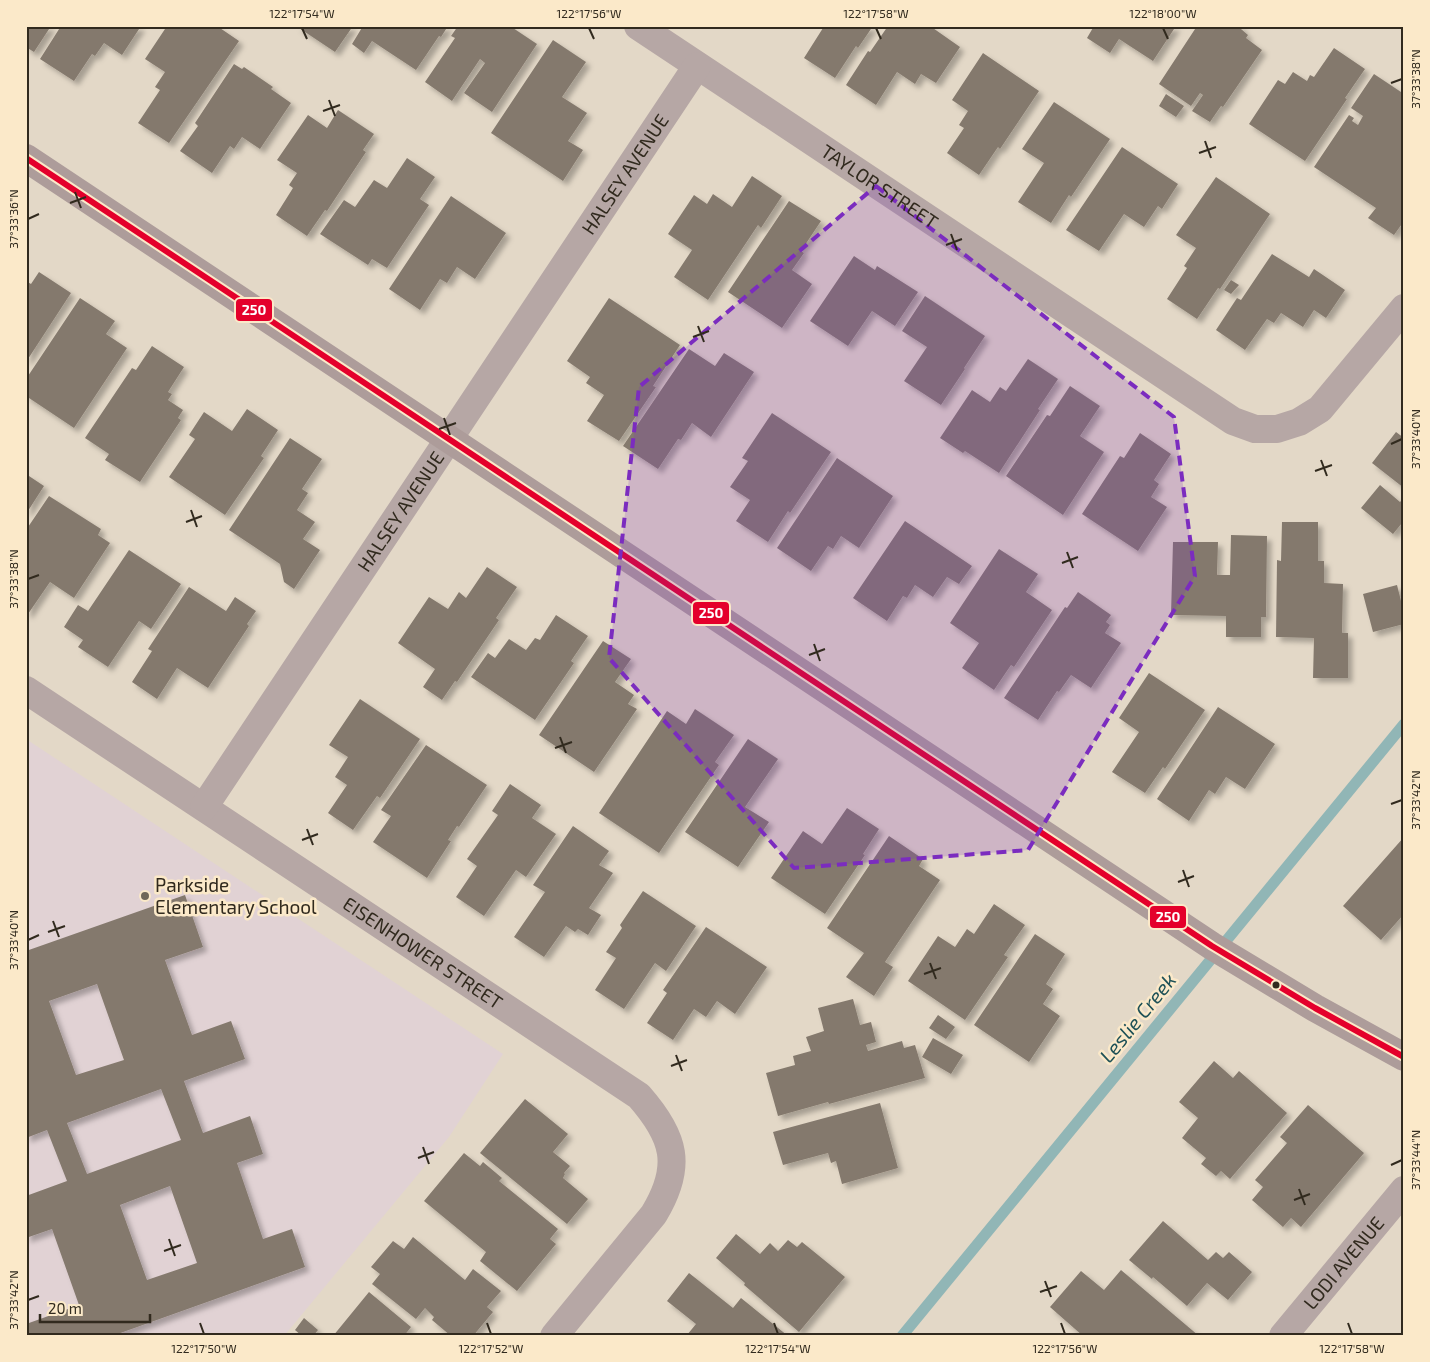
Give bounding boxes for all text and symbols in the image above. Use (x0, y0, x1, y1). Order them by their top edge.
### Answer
text: 122°17'54"W (269, 6, 335, 20)
text: 122°17'56"W (557, 6, 621, 20)
text: 122°17'58"W (843, 6, 909, 20)
text: 122°18'00"W (1129, 6, 1197, 20)
text: 37°33'38"N (1408, 49, 1422, 109)
street label: HALSEY AVENUE (576, 109, 673, 239)
street label: TAYLOR STREET (817, 139, 943, 233)
text: 37°33'36"N (6, 189, 20, 249)
line badge: 250 (235, 298, 273, 322)
text: 250 (242, 301, 267, 318)
text: 37°33'40"N (1408, 409, 1422, 469)
street label: HALSEY AVENUE (352, 447, 449, 576)
text: 37°33'38"N (6, 549, 20, 609)
line badge: 250 (692, 601, 730, 625)
text: 250 (699, 604, 724, 621)
text: 37°33'42"N (1408, 770, 1422, 830)
place label: Parkside Elementary School (155, 873, 317, 918)
marker: Parkside Elementary School (139, 890, 151, 902)
street label: EISENHOWER STREET (339, 891, 507, 1013)
line badge: 250 (1149, 905, 1187, 929)
text: 250 (1156, 908, 1181, 925)
text: 37°33'40"N (6, 910, 20, 970)
water label: Leslie Creek (1094, 968, 1180, 1067)
unlabelled marker (1271, 980, 1281, 990)
text: 37°33'44"N (1408, 1130, 1422, 1190)
street label: LODI AVENUE (1298, 1211, 1388, 1314)
text: 37°33'42"N (6, 1270, 20, 1330)
scale bar (40, 1292, 150, 1324)
text: 20 m (48, 1299, 82, 1317)
text: 122°17'50"W (171, 1341, 237, 1355)
text: 122°17'52"W (459, 1341, 523, 1355)
text: 122°17'54"W (745, 1341, 811, 1355)
text: 122°17'56"W (1033, 1341, 1097, 1355)
text: 122°17'58"W (1319, 1341, 1385, 1355)

